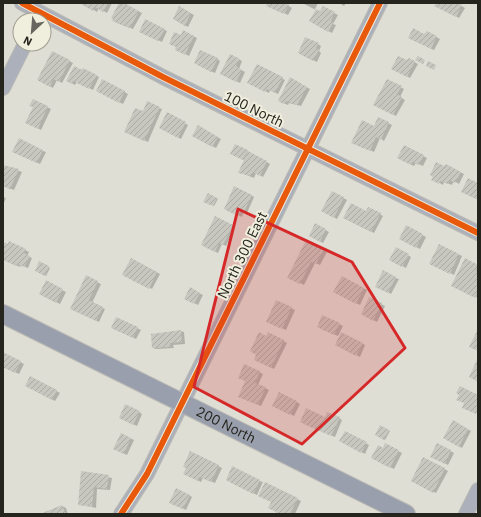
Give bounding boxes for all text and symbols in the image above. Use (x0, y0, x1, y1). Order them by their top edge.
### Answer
north arrow (12, 12, 52, 52)
text: N (21, 33, 34, 49)
street label: 100 North (221, 87, 287, 131)
street label: North 300 East (213, 208, 271, 302)
street label: 200 North (193, 402, 259, 447)

